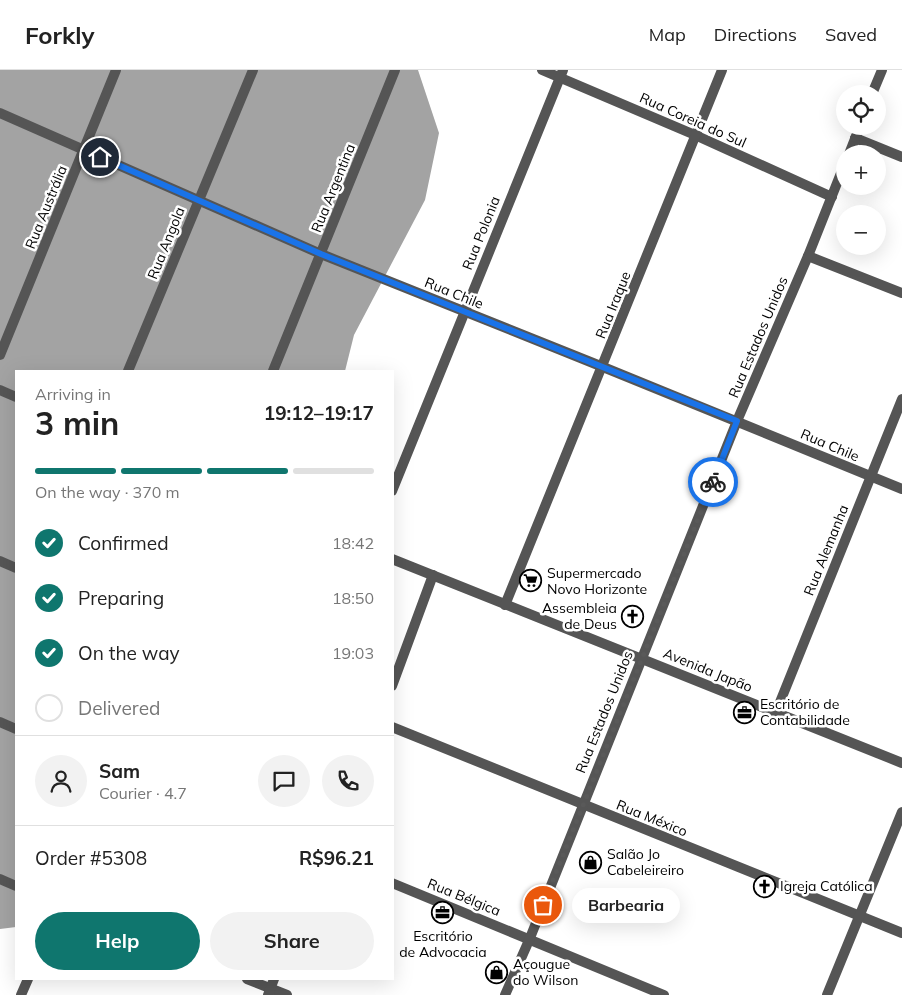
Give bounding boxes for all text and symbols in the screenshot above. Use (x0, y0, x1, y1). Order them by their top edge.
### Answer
text: Forkly (25, 20, 94, 50)
text: Map (649, 23, 686, 46)
text: Directions (714, 23, 797, 46)
text: Saved (825, 23, 877, 46)
map controls (836, 85, 886, 255)
button: locate (836, 85, 886, 135)
street label: Rua Coreia do Sul (637, 88, 749, 152)
pin (79, 136, 121, 178)
street label: Rua Argentina (307, 141, 359, 235)
icon: home (86, 143, 114, 171)
button: + (836, 145, 886, 195)
street label: Rua Austrália (21, 163, 71, 251)
street label: Rua Polonia (458, 194, 504, 272)
street label: Rua Angola (143, 204, 189, 282)
button: − (836, 205, 886, 255)
street label: Rua Iraque (591, 269, 635, 341)
street label: Rua Chile (422, 273, 486, 313)
street label: Rua Estados Unidos (724, 274, 792, 400)
text: Arriving in (35, 384, 111, 404)
text: 19:12–19:17 (264, 401, 374, 425)
text: 3 min (35, 403, 119, 443)
street label: Rua Chile (798, 425, 862, 465)
courier (688, 457, 738, 507)
icon: bike (699, 468, 727, 496)
text: On the way · 370 m (35, 482, 180, 502)
street label: Rua Alemanha (800, 502, 852, 598)
icon: check (35, 529, 63, 557)
text: Confirmed (78, 531, 169, 555)
text: 18:42 (332, 533, 374, 553)
place label: Supermercado Novo Horizonte (547, 564, 647, 598)
supermarket icon: Supermercado Novo Horizonte (519, 569, 543, 593)
icon: check (35, 584, 63, 612)
text: Preparing (78, 586, 164, 610)
text: 18:50 (332, 588, 374, 608)
place label: Assembleia de Deus (542, 599, 617, 633)
church icon: Assembleia de Deus (621, 604, 645, 628)
icon: check (35, 639, 63, 667)
text: On the way (78, 641, 180, 665)
text: 19:03 (332, 643, 374, 663)
street label: Avenida Japão (661, 644, 755, 696)
street label: Rua Estados Unidos (571, 648, 637, 776)
place label: Escritório de Contabilidade (760, 695, 850, 729)
text: Delivered (78, 696, 160, 720)
office icon: Escritório de Contabilidade (732, 700, 756, 724)
button: person (35, 755, 87, 807)
button: chat (258, 755, 310, 807)
button: phone (322, 755, 374, 807)
text: Sam (99, 759, 140, 783)
text: Courier · 4.7 (99, 783, 187, 803)
street label: Rua México (614, 796, 690, 840)
place label: Salão Jo Cabeleireiro (607, 845, 684, 879)
text: Order #5308 (35, 846, 147, 870)
text: R$96.21 (299, 846, 374, 870)
shop icon: Salão Jo Cabeleireiro (579, 850, 603, 874)
street label: Rua Bélgica (425, 874, 503, 920)
church icon: Igreja Católica (752, 874, 776, 898)
place label: Igreja Católica (780, 877, 873, 895)
pin (522, 884, 564, 926)
callout: Barbearia (573, 888, 680, 922)
icon: bag (529, 891, 557, 919)
text: Barbearia (588, 895, 664, 915)
office icon: Escritório de Advocacia (431, 901, 455, 925)
button: Help (35, 912, 200, 970)
button: Share (210, 912, 374, 970)
place label: Escritório de Advocacia (399, 927, 487, 961)
place label: Açougue do Wilson (513, 955, 578, 989)
shop icon: Açougue do Wilson (485, 960, 509, 984)

